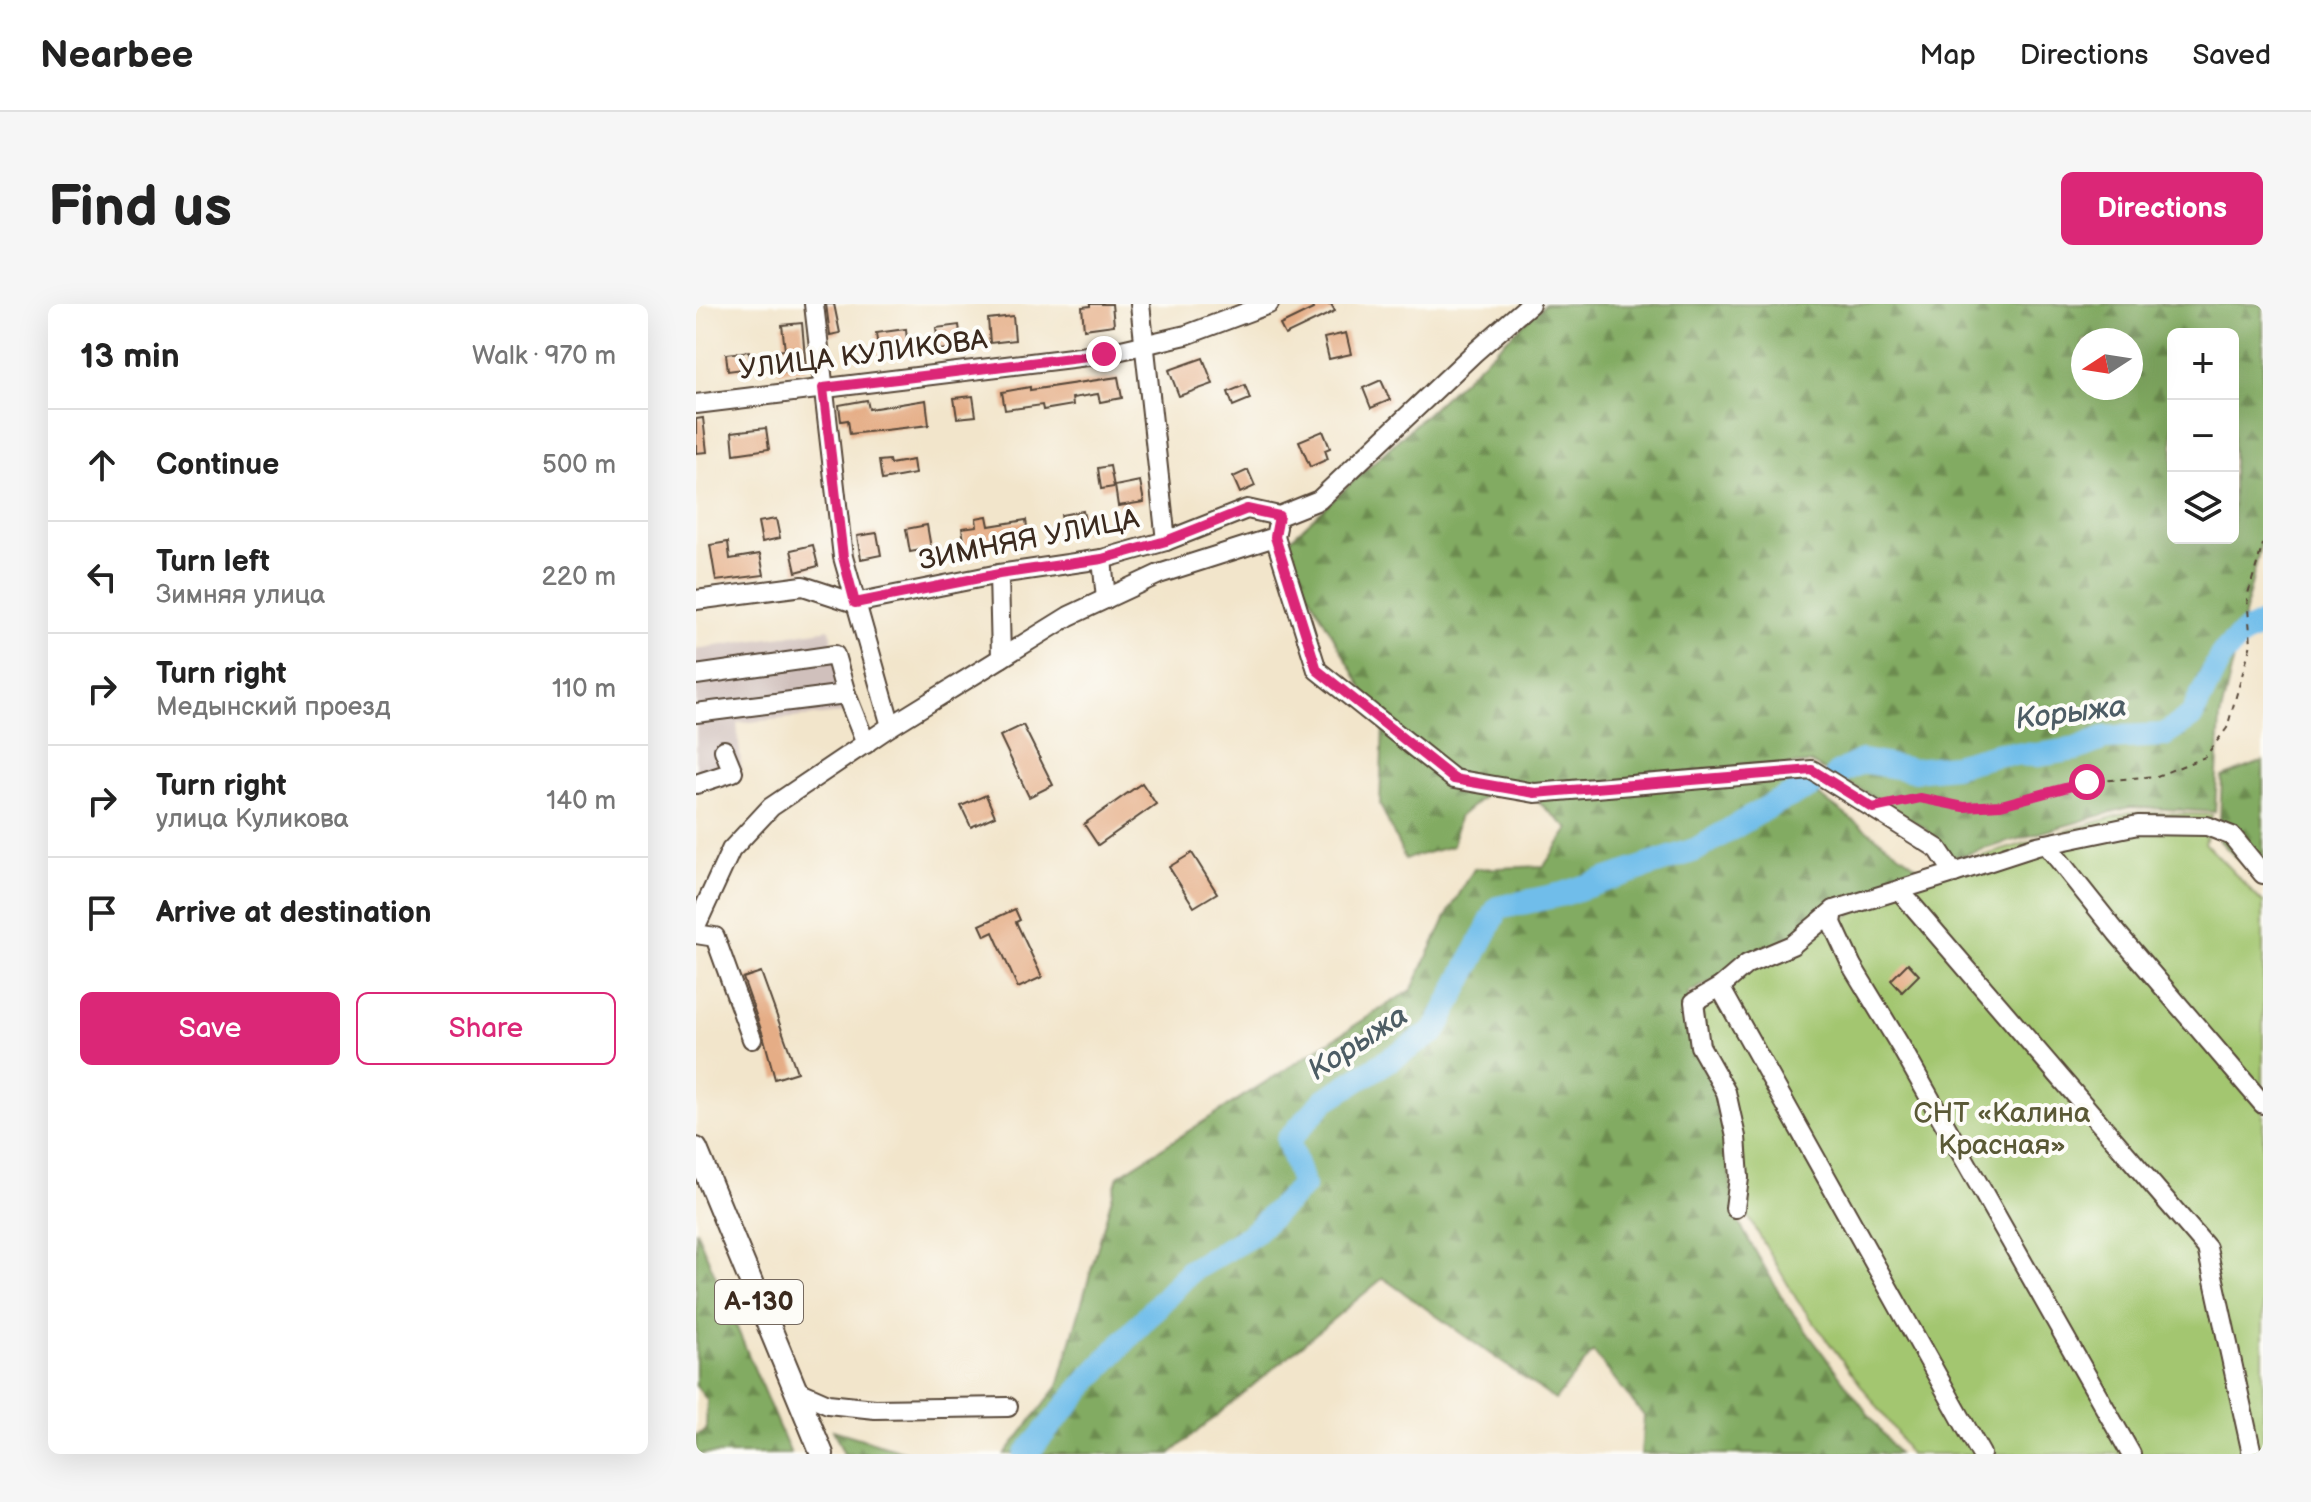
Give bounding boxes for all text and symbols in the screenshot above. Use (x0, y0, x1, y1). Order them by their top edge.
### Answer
text: Nearbee (40, 33, 193, 78)
text: Map (1919, 39, 1976, 72)
text: Directions (2020, 39, 2148, 72)
text: Saved (2192, 39, 2271, 72)
button: Directions (2061, 172, 2263, 245)
text: Find us (48, 175, 232, 242)
street label: УЛИЦА КУЛИКОВА (737, 323, 990, 387)
north arrow (2071, 328, 2143, 400)
map controls (2167, 328, 2239, 544)
button: + (2167, 328, 2239, 400)
text: 13 min (80, 336, 180, 377)
route end (1086, 336, 1122, 372)
text: Walk · 970 m (472, 341, 616, 372)
button: − (2167, 400, 2239, 472)
icon: ahead (80, 443, 124, 487)
text: Continue (156, 447, 279, 483)
text: 500 m (542, 450, 616, 481)
button: layers (2167, 472, 2239, 544)
street label: ЗИМНЯЯ УЛИЦА (916, 502, 1143, 578)
text: Turn left (156, 544, 270, 580)
icon: left (80, 555, 124, 599)
text: 220 m (542, 562, 616, 593)
text: Зимняя улица (156, 580, 325, 611)
text: Turn right (156, 656, 287, 692)
icon: right (80, 667, 124, 711)
text: 110 m (552, 674, 616, 705)
water label: Корыжа (2013, 688, 2129, 738)
text: Медынский проезд (156, 692, 391, 723)
route start (2069, 764, 2105, 800)
text: Turn right (156, 768, 287, 804)
icon: right (80, 779, 124, 823)
text: 140 m (546, 786, 616, 817)
text: улица Куликова (156, 804, 349, 835)
icon: arrive (80, 891, 124, 935)
text: Arrive at destination (156, 895, 432, 931)
button: Save (80, 992, 340, 1065)
button: Share (356, 992, 616, 1065)
water label: Корыжа (1301, 997, 1415, 1089)
park label: СНТ «Калина Красная» (1914, 1097, 2091, 1162)
road number: А-130 (715, 1280, 803, 1324)

